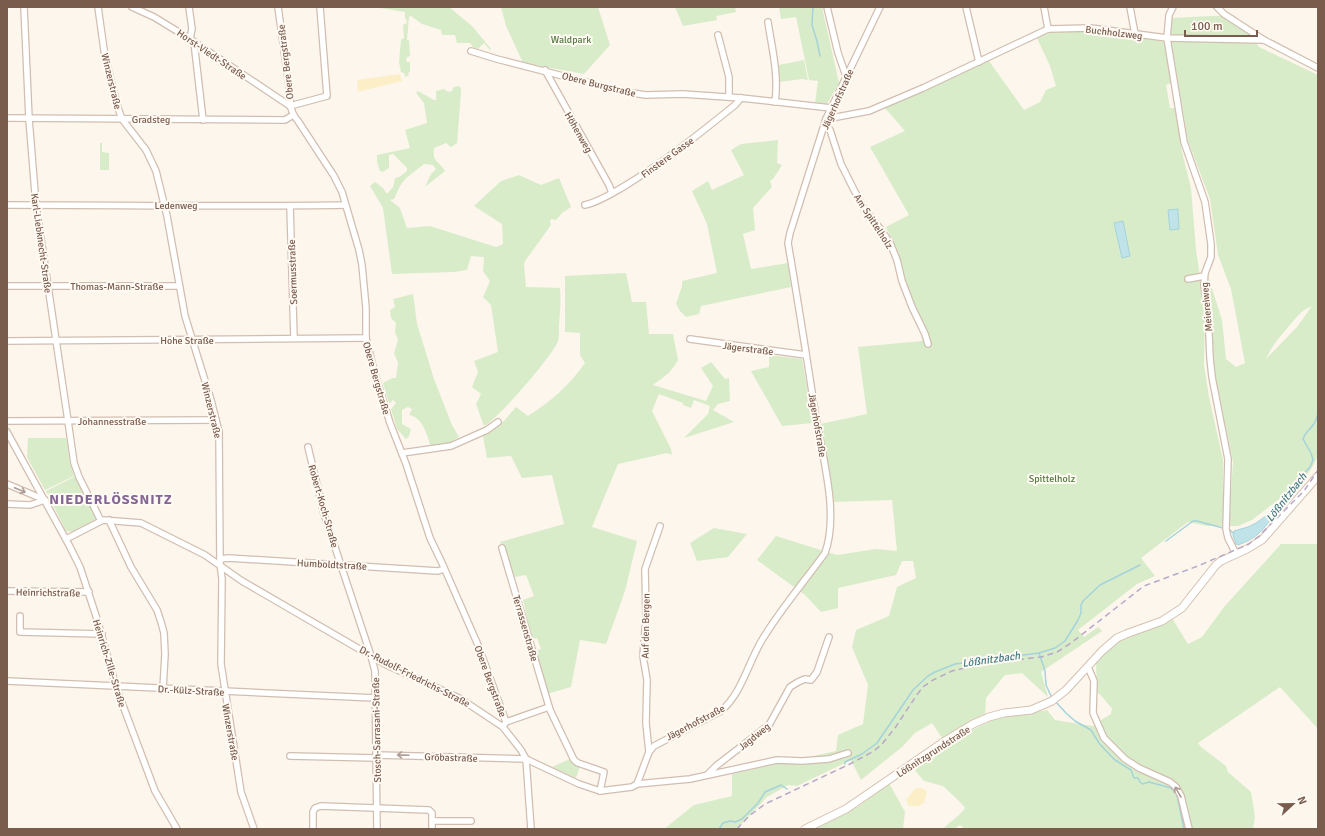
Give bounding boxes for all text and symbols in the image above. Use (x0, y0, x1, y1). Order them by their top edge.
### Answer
scale bar (1185, 12, 1257, 38)
text: 100 m (1191, 19, 1223, 34)
street label: Obere Bergstraße (275, 24, 297, 100)
street label: Buchholzweg (1085, 24, 1143, 42)
street label: Horst-Viedt-Straße (174, 27, 249, 83)
park label: Waldpark (551, 34, 591, 46)
street label: Winzerstraße (98, 52, 124, 111)
street label: Jägerhofstraße (819, 67, 857, 132)
street label: Obere Burgstraße (561, 70, 637, 100)
street label: Höhenweg (562, 110, 595, 155)
street label: Gradsteg (132, 114, 170, 126)
street label: Finstere Gasse (639, 135, 696, 181)
street label: Karl-Liebknecht-Straße (28, 192, 54, 294)
street label: Am Spittelholz (851, 192, 896, 252)
street label: Ledenweg (155, 200, 197, 212)
street label: Soermusstraße (286, 239, 300, 305)
street label: Thomas-Mann-Straße (70, 281, 164, 293)
street label: Meiereiweg (1199, 282, 1215, 332)
street label: Hohe Straße (160, 335, 214, 347)
street label: Obere Bergstraße (360, 340, 392, 416)
street label: Jägerstraße (722, 340, 774, 358)
street label: Winzerstraße (198, 381, 224, 440)
street label: Jägerhofstraße (805, 392, 829, 458)
street label: Johannesstraße (78, 416, 146, 428)
street label: Robert-Koch-Straße (305, 463, 341, 549)
water label: Lößnitzbach (1263, 470, 1310, 524)
park label: Spittelholz (1029, 473, 1076, 485)
one-way arrow (14, 487, 26, 494)
district label: NIEDERLÖSSNITZ (49, 491, 173, 508)
street label: Humboldtstraße (297, 557, 367, 573)
street label: Heinrichstraße (16, 586, 80, 600)
street label: Auf den Bergen (639, 593, 653, 659)
street label: Terrassenstraße (510, 594, 540, 663)
street label: Heinrich-Zille-Straße (90, 618, 128, 709)
street label: Dr.-Rudolf-Friedrichs-Straße (357, 644, 472, 710)
street label: Obere Bergstraße (472, 644, 509, 719)
water label: Lößnitzbach (961, 649, 1022, 670)
street label: Stosch-Sarrasani-Straße (370, 677, 384, 783)
street label: Dr.-Külz-Straße (157, 683, 225, 699)
street label: Jägerhofstraße (664, 702, 727, 743)
street label: Winzerstraße (219, 703, 241, 762)
street label: Jagdweg (736, 720, 773, 753)
street label: Lößnitzgrundstraße (894, 724, 973, 780)
street label: Gröbastraße (424, 751, 478, 765)
one-way arrow (397, 752, 410, 759)
north arrow (1273, 784, 1313, 824)
one-way arrow (1174, 786, 1182, 798)
text: N (1294, 794, 1309, 806)

